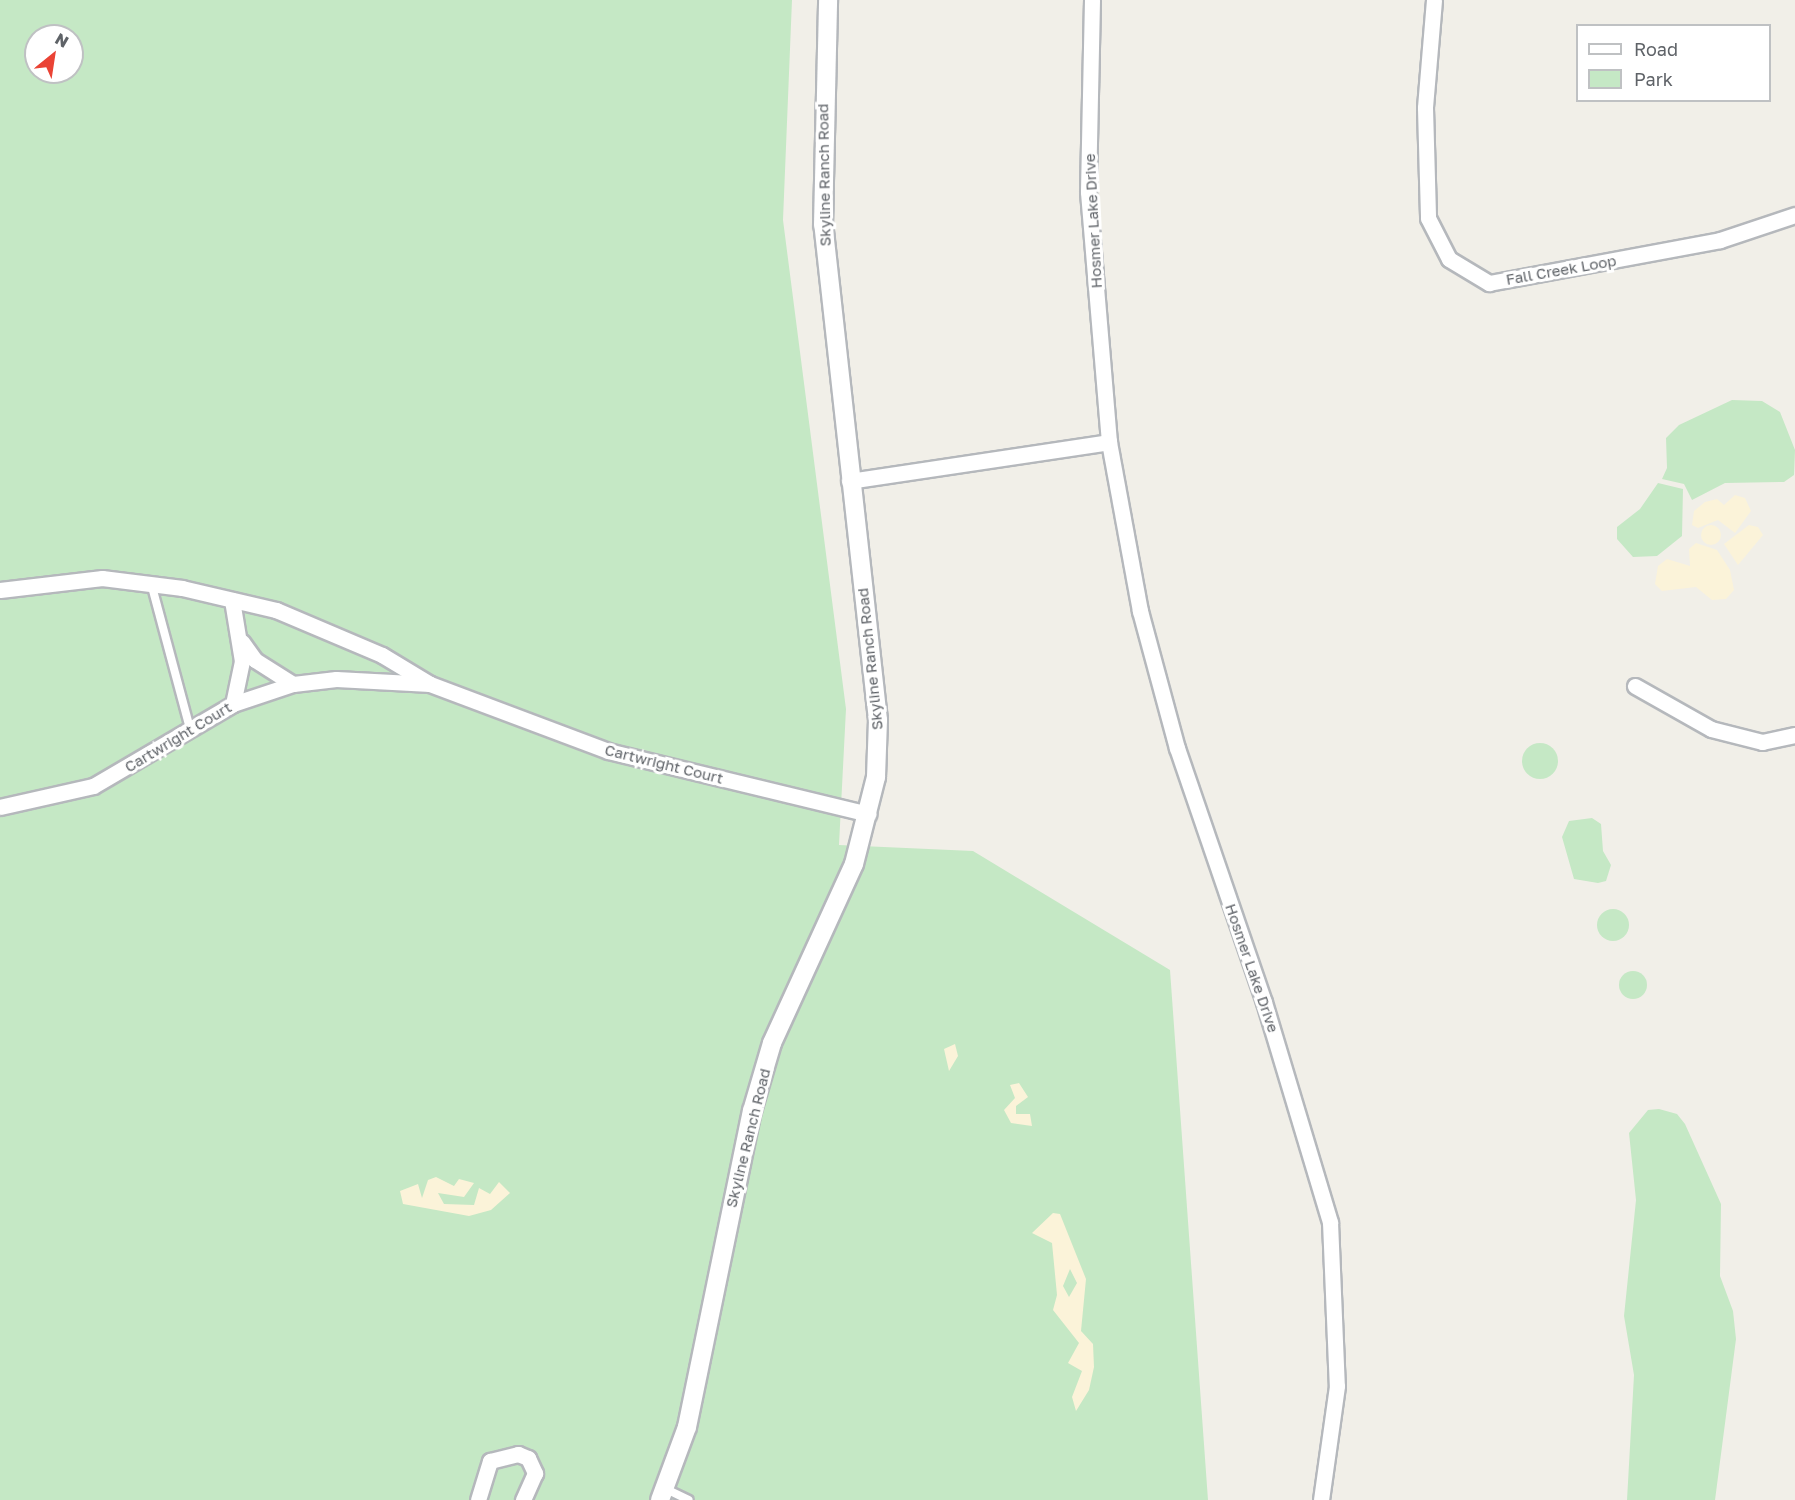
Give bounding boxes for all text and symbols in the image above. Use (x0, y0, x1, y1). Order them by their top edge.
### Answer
north arrow (24, 24, 84, 84)
legend (1576, 24, 1771, 102)
text: N (52, 28, 72, 52)
text: Road (1634, 38, 1678, 60)
text: Park (1634, 68, 1673, 90)
street label: Skyline Ranch Road (814, 103, 834, 247)
street label: Hosmer Lake Drive (1080, 153, 1106, 289)
street label: Fall Creek Loop (1504, 251, 1618, 289)
street label: Skyline Ranch Road (854, 587, 886, 731)
street label: Cartwright Court (121, 698, 235, 776)
street label: Cartwright Court (603, 741, 725, 787)
street label: Hosmer Lake Drive (1222, 901, 1282, 1035)
street label: Skyline Ranch Road (722, 1067, 774, 1209)

